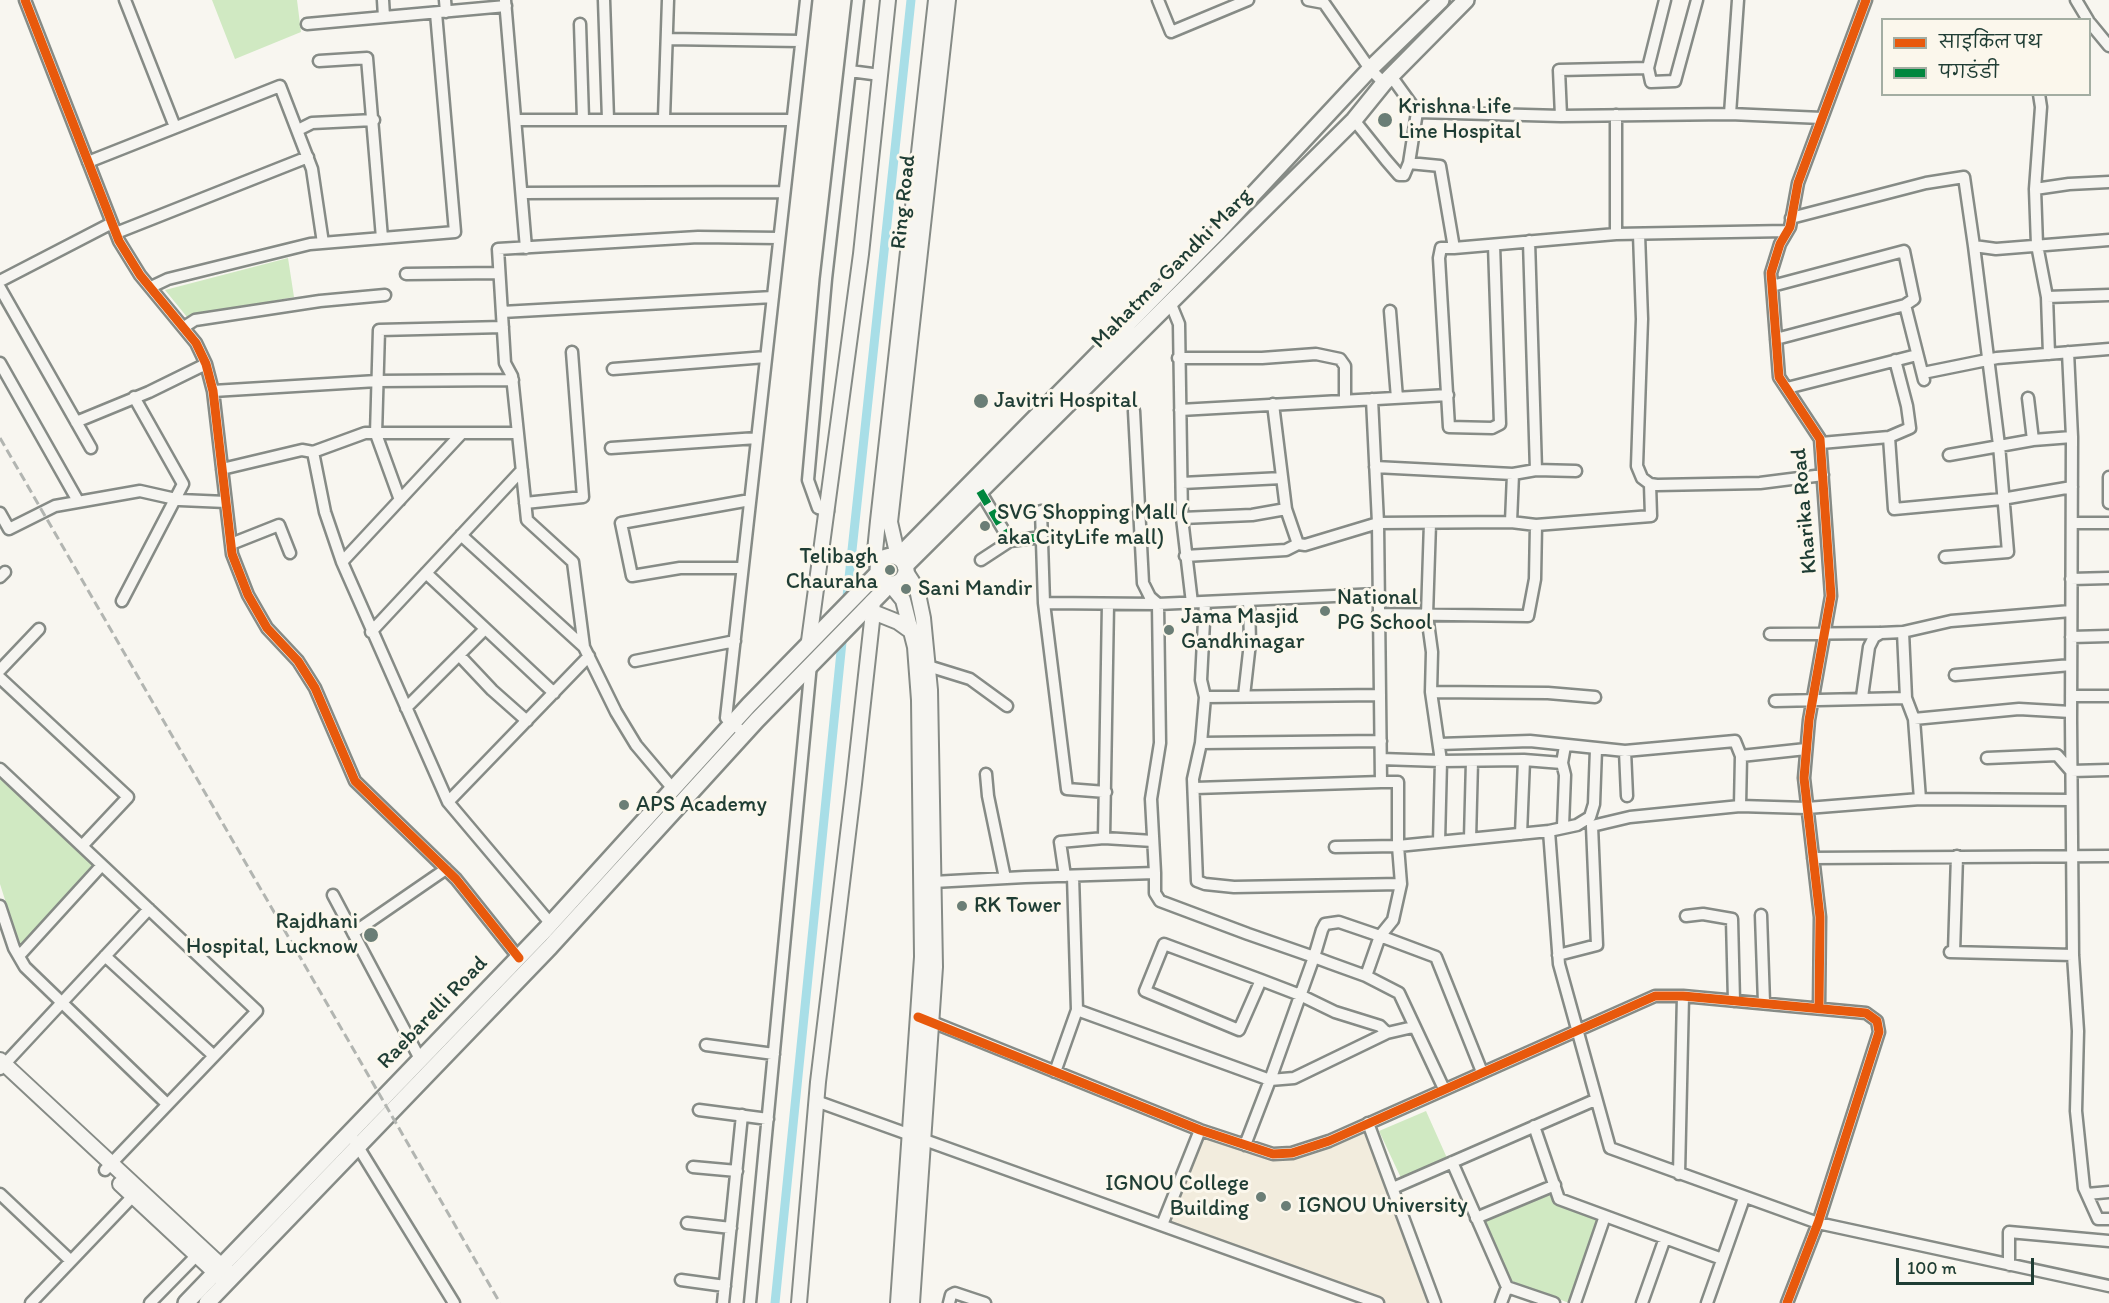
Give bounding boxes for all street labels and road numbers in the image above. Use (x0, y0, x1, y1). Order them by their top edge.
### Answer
street label: Ring Road (886, 153, 922, 251)
street label: Mahatma Gandhi Marg (1086, 183, 1258, 355)
street label: Kharika Road (1786, 447, 1824, 575)
street label: Raebarelli Road (372, 951, 494, 1075)

